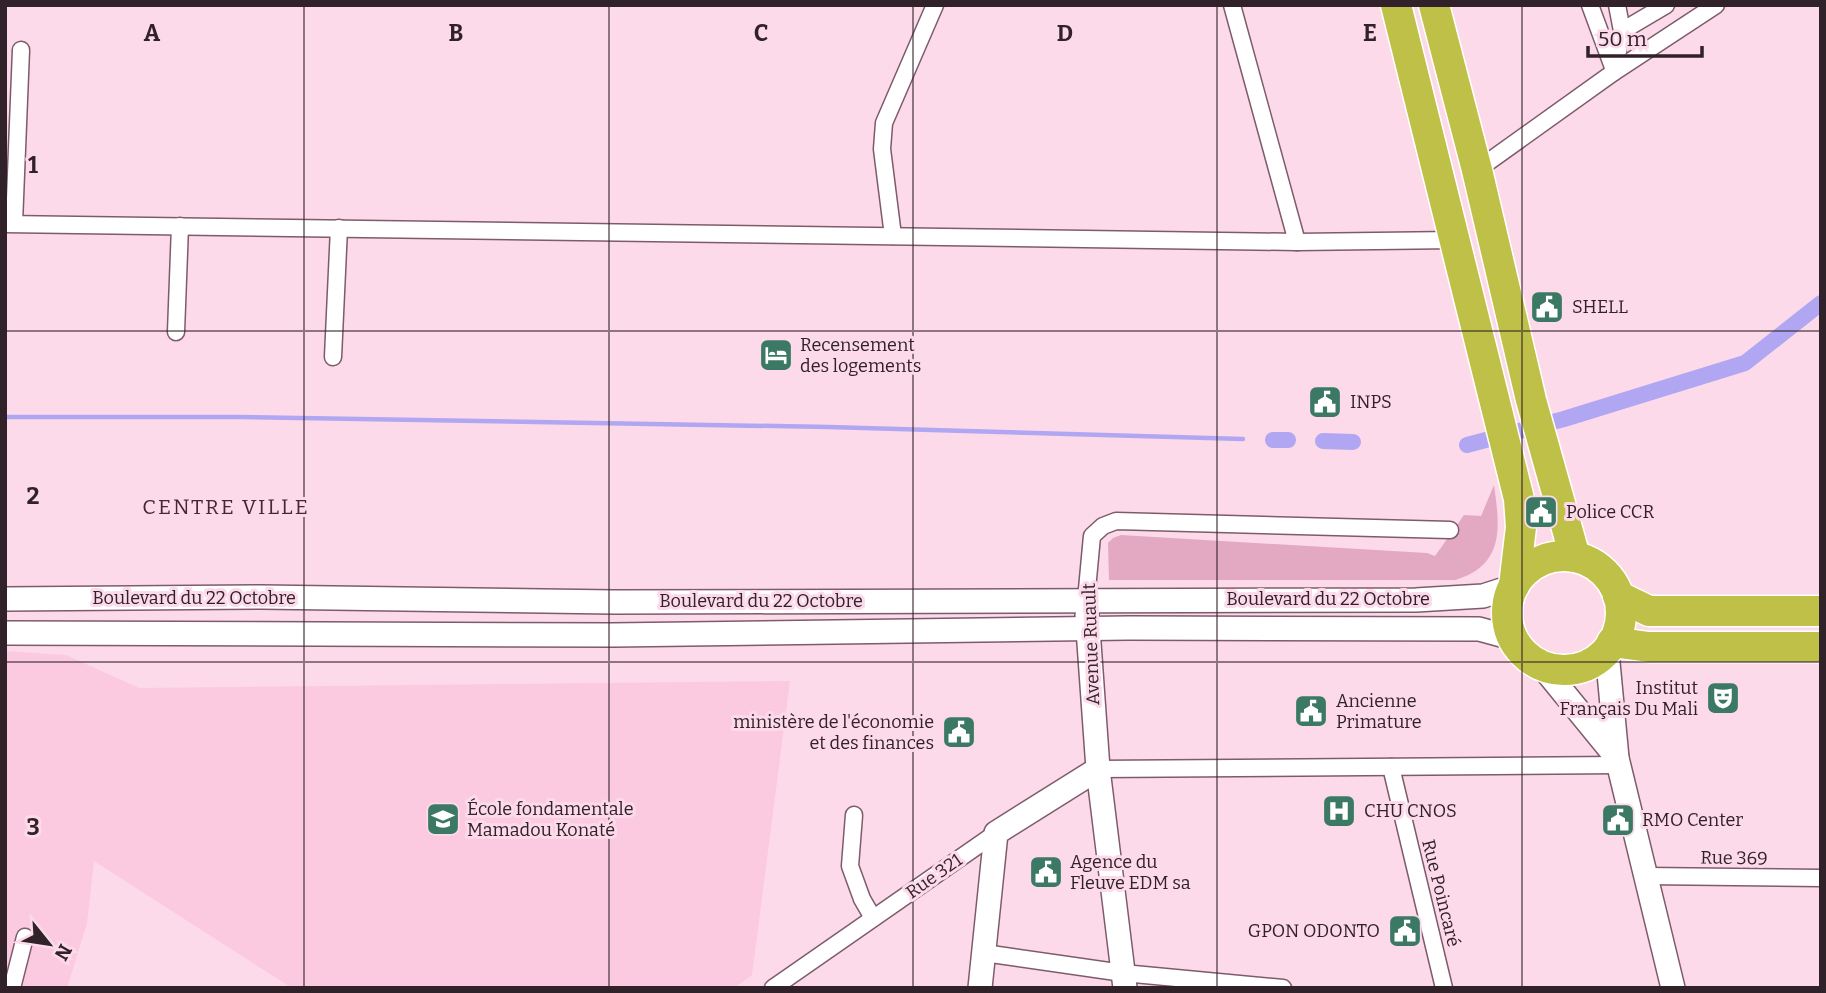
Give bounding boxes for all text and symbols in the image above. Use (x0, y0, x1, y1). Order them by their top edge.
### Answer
scale bar (1588, 14, 1702, 58)
text: A (144, 19, 161, 47)
text: B (449, 19, 463, 47)
text: C (754, 19, 768, 47)
text: D (1057, 19, 1073, 47)
text: E (1363, 19, 1377, 47)
text: 50 m (1598, 26, 1647, 52)
text: 1 (28, 151, 38, 179)
public building icon: SHELL (1528, 288, 1566, 326)
place label: SHELL (1572, 296, 1628, 318)
place label: Recensement des logements (800, 334, 921, 377)
hotel icon: Recensement des logements (757, 336, 795, 374)
public building icon: INPS (1306, 383, 1344, 421)
place label: INPS (1350, 391, 1392, 413)
text: 2 (27, 482, 40, 510)
public building icon: Police CCR (1522, 493, 1560, 531)
district label: CENTRE VILLE (142, 494, 310, 520)
place label: Police CCR (1566, 501, 1654, 523)
street label: Avenue Ruault (1078, 582, 1104, 705)
street label: Boulevard du 22 Octobre (92, 587, 296, 609)
street label: Boulevard du 22 Octobre (1226, 588, 1430, 610)
street label: Boulevard du 22 Octobre (659, 590, 863, 612)
place label: Institut Français Du Mali (1560, 677, 1698, 720)
theatre icon: Institut Français Du Mali (1704, 679, 1742, 717)
place label: Ancienne Primature (1336, 690, 1422, 733)
public building icon: Ancienne Primature (1292, 692, 1330, 730)
place label: ministère de l'économie et des finances (733, 711, 934, 754)
public building icon: ministère de l'économie et des finances (940, 713, 978, 751)
hospital icon: CHU CNOS (1320, 792, 1358, 830)
place label: École fondamentale Mamadou Konaté (467, 797, 634, 841)
school or university icon: École fondamentale Mamadou Konaté (424, 800, 462, 838)
place label: CHU CNOS (1364, 800, 1457, 822)
public building icon: RMO Center (1599, 801, 1637, 839)
place label: RMO Center (1642, 809, 1743, 831)
text: 3 (26, 813, 40, 841)
street label: Rue Poincaré (1417, 837, 1465, 949)
street label: Rue 369 (1700, 846, 1768, 870)
street label: Rue 321 (902, 848, 967, 903)
place label: Agence du Fleuve EDM sa (1070, 851, 1191, 894)
public building icon: Agence du Fleuve EDM sa (1027, 853, 1065, 891)
north arrow (14, 909, 84, 979)
public building icon: GPON ODONTO (1386, 912, 1424, 950)
place label: GPON ODONTO (1248, 920, 1380, 942)
text: N (49, 940, 77, 965)

